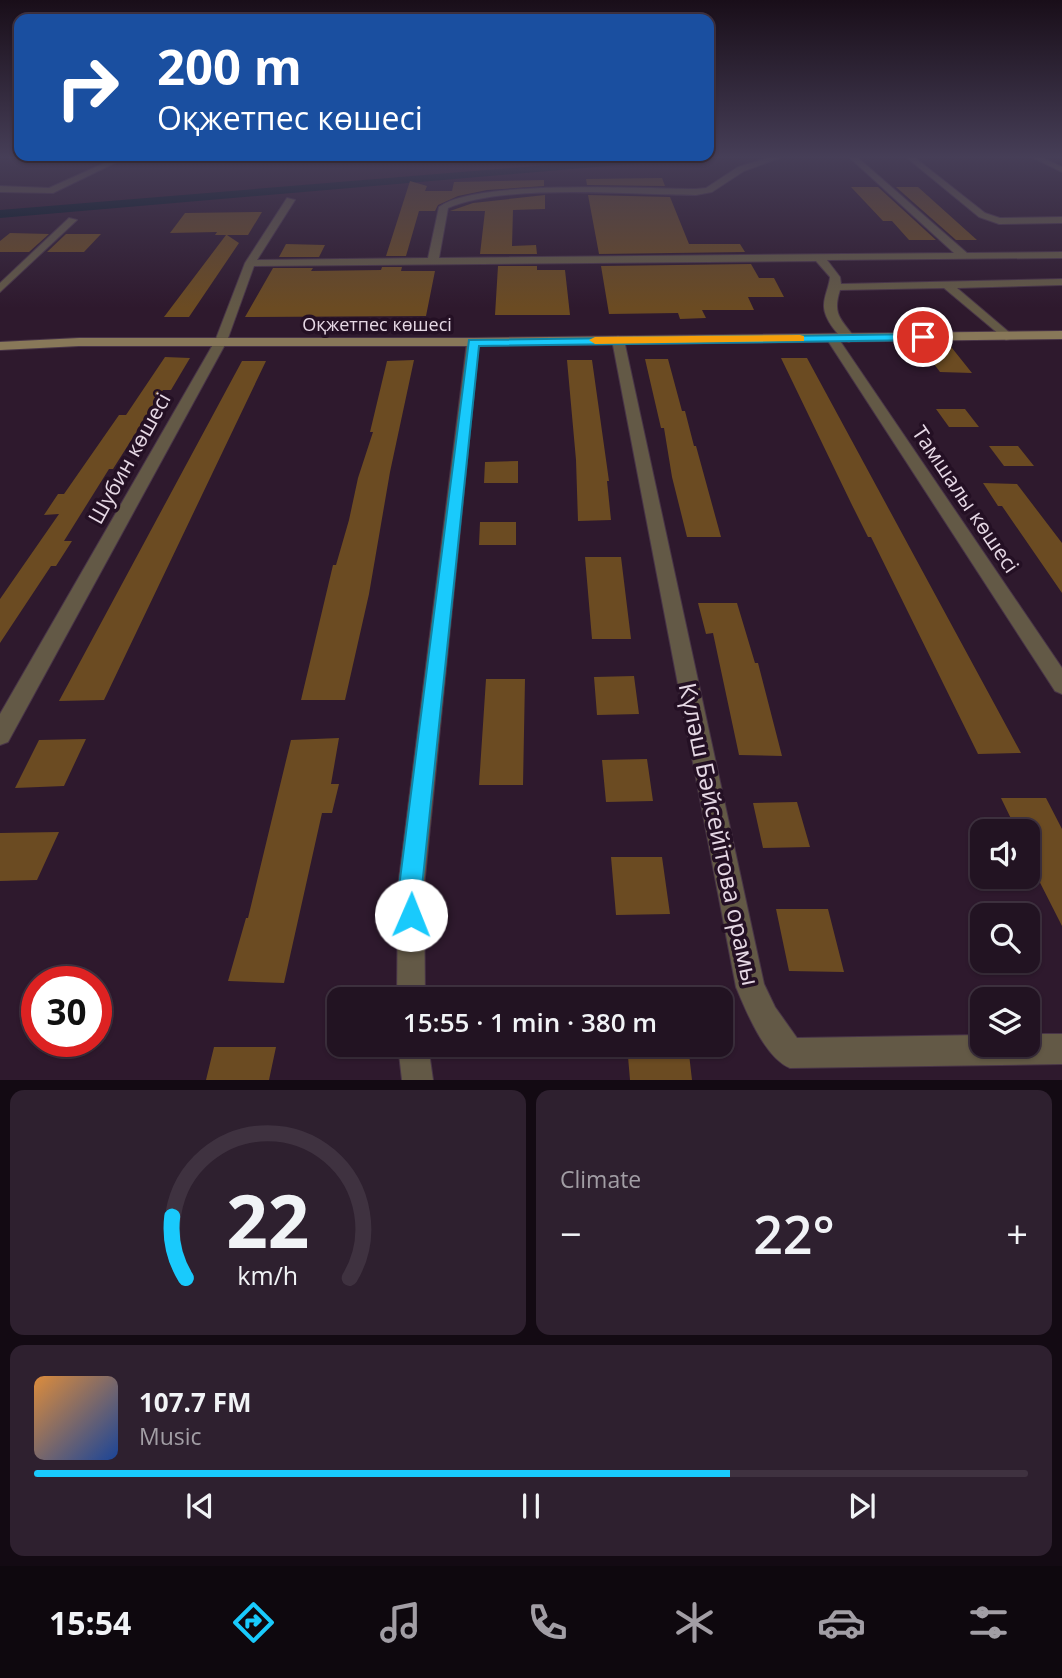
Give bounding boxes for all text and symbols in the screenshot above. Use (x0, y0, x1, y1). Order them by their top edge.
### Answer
text: 200 m (157, 33, 302, 99)
icon: right (42, 42, 133, 133)
text: Оқжетпес көшесі (157, 96, 423, 139)
pin (893, 307, 953, 367)
street label: Оқжетпес көшесі (302, 312, 452, 336)
icon: arrive (904, 318, 942, 356)
street label: Шубин көшесі (81, 387, 177, 529)
street label: Тамшалы көшесі (906, 420, 1026, 578)
street label: Күләш Бәйсейітова орамы (672, 680, 768, 988)
map controls (970, 819, 1040, 1057)
button: sound (970, 819, 1040, 889)
position arrow (374, 878, 448, 952)
button: search (970, 903, 1040, 973)
speed limit sign: 30 (21, 966, 112, 1057)
button: layers (970, 987, 1040, 1057)
text: 15:55 · 1 min · 380 m (403, 1004, 657, 1040)
text: Climate (560, 1163, 641, 1195)
text: 22 (226, 1171, 310, 1270)
text: 22° (753, 1198, 835, 1269)
text: − (560, 1207, 582, 1259)
text: + (1006, 1207, 1028, 1259)
text: km/h (238, 1258, 298, 1292)
text: 107.7 FM (139, 1384, 251, 1420)
text: Music (139, 1420, 202, 1452)
icon: previous (181, 1487, 219, 1525)
icon: pause (512, 1487, 550, 1525)
icon: next (843, 1487, 881, 1525)
icon: directions (229, 1598, 278, 1647)
icon: music (376, 1598, 425, 1647)
icon: phone (523, 1598, 572, 1647)
icon: climate (670, 1598, 719, 1647)
icon: car (817, 1598, 866, 1647)
icon: filters (964, 1598, 1013, 1647)
text: 15:54 (49, 1601, 131, 1644)

